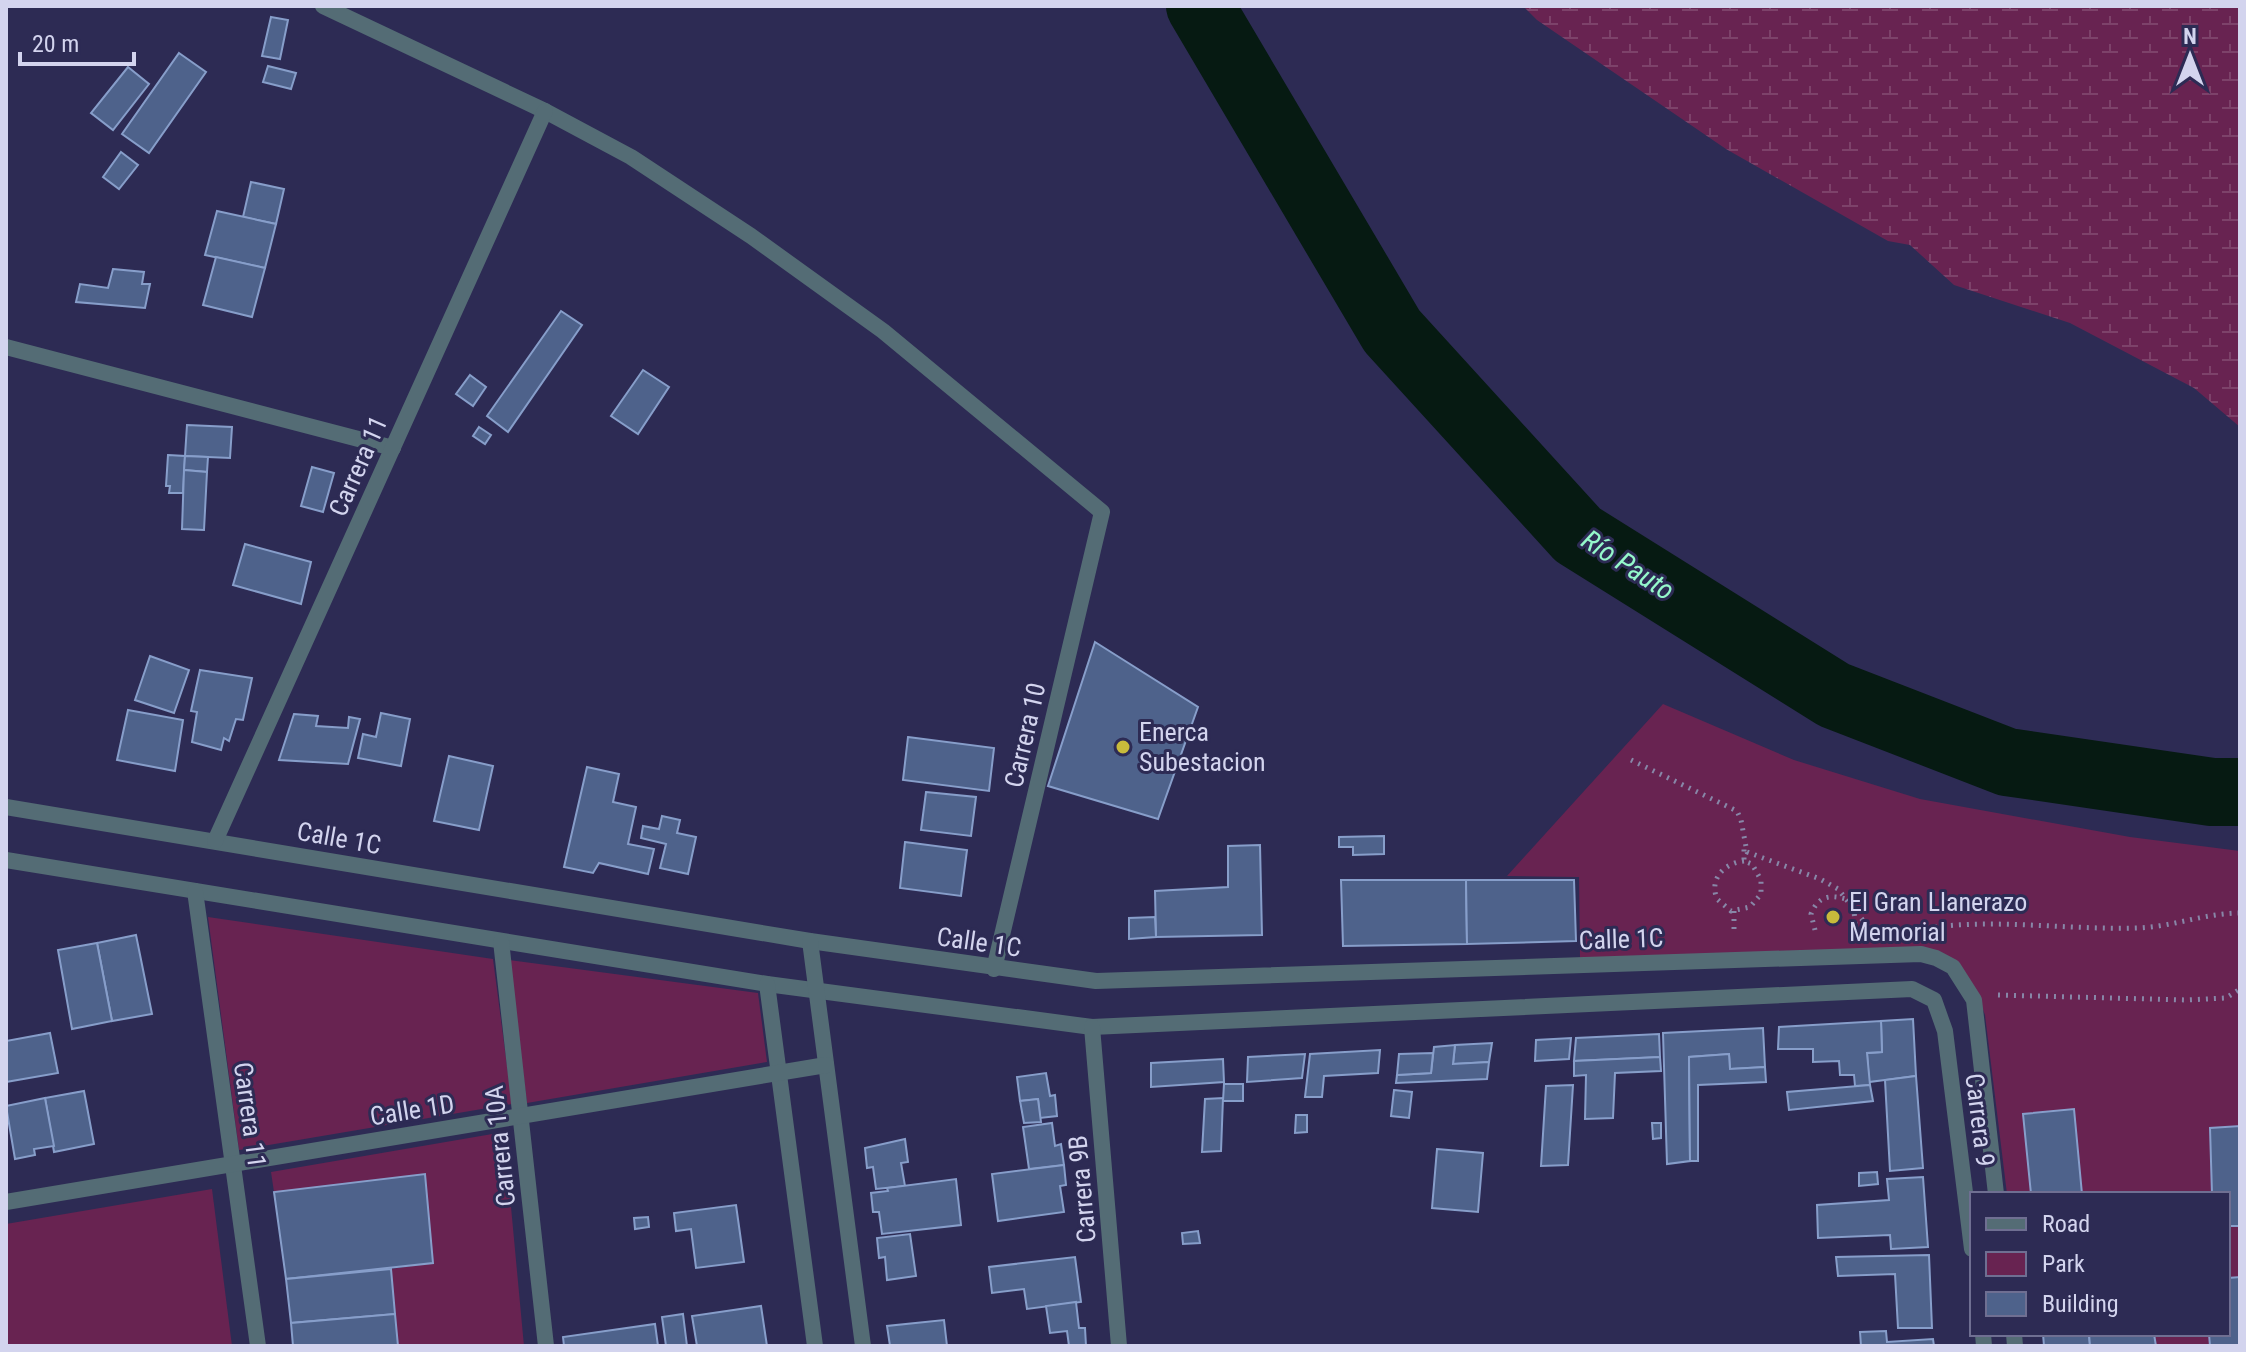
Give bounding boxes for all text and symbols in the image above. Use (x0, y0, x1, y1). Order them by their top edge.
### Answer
scale bar (20, 16, 134, 66)
north arrow (2150, 16, 2230, 96)
text: N (2183, 24, 2197, 49)
text: 20 m (32, 30, 79, 58)
street label: Carrera 11 (323, 411, 393, 521)
water label: Río Pauto (1576, 523, 1680, 607)
street label: Carrera 10 (998, 680, 1052, 790)
place label: Enerca Subestacion (1139, 717, 1266, 777)
marker: Enerca Subestacion (1114, 738, 1132, 756)
street label: Calle 1C (295, 816, 383, 860)
place label: El Gran Llanerazo Memorial (1849, 887, 2027, 947)
marker: El Gran Llanerazo Memorial (1824, 908, 1842, 926)
street label: Calle 1C (935, 921, 1023, 963)
street label: Calle 1C (1578, 923, 1664, 955)
street label: Carrera 11 (228, 1060, 272, 1170)
street label: Carrera 9 (1959, 1072, 2001, 1168)
street label: Carrera 10A (479, 1084, 521, 1208)
street label: Calle 1D (368, 1089, 456, 1131)
street label: Carrera 9B (1062, 1134, 1102, 1244)
legend (1970, 1192, 2230, 1336)
text: Road (2042, 1210, 2090, 1238)
text: Park (2042, 1250, 2085, 1278)
text: Building (2042, 1290, 2119, 1318)

